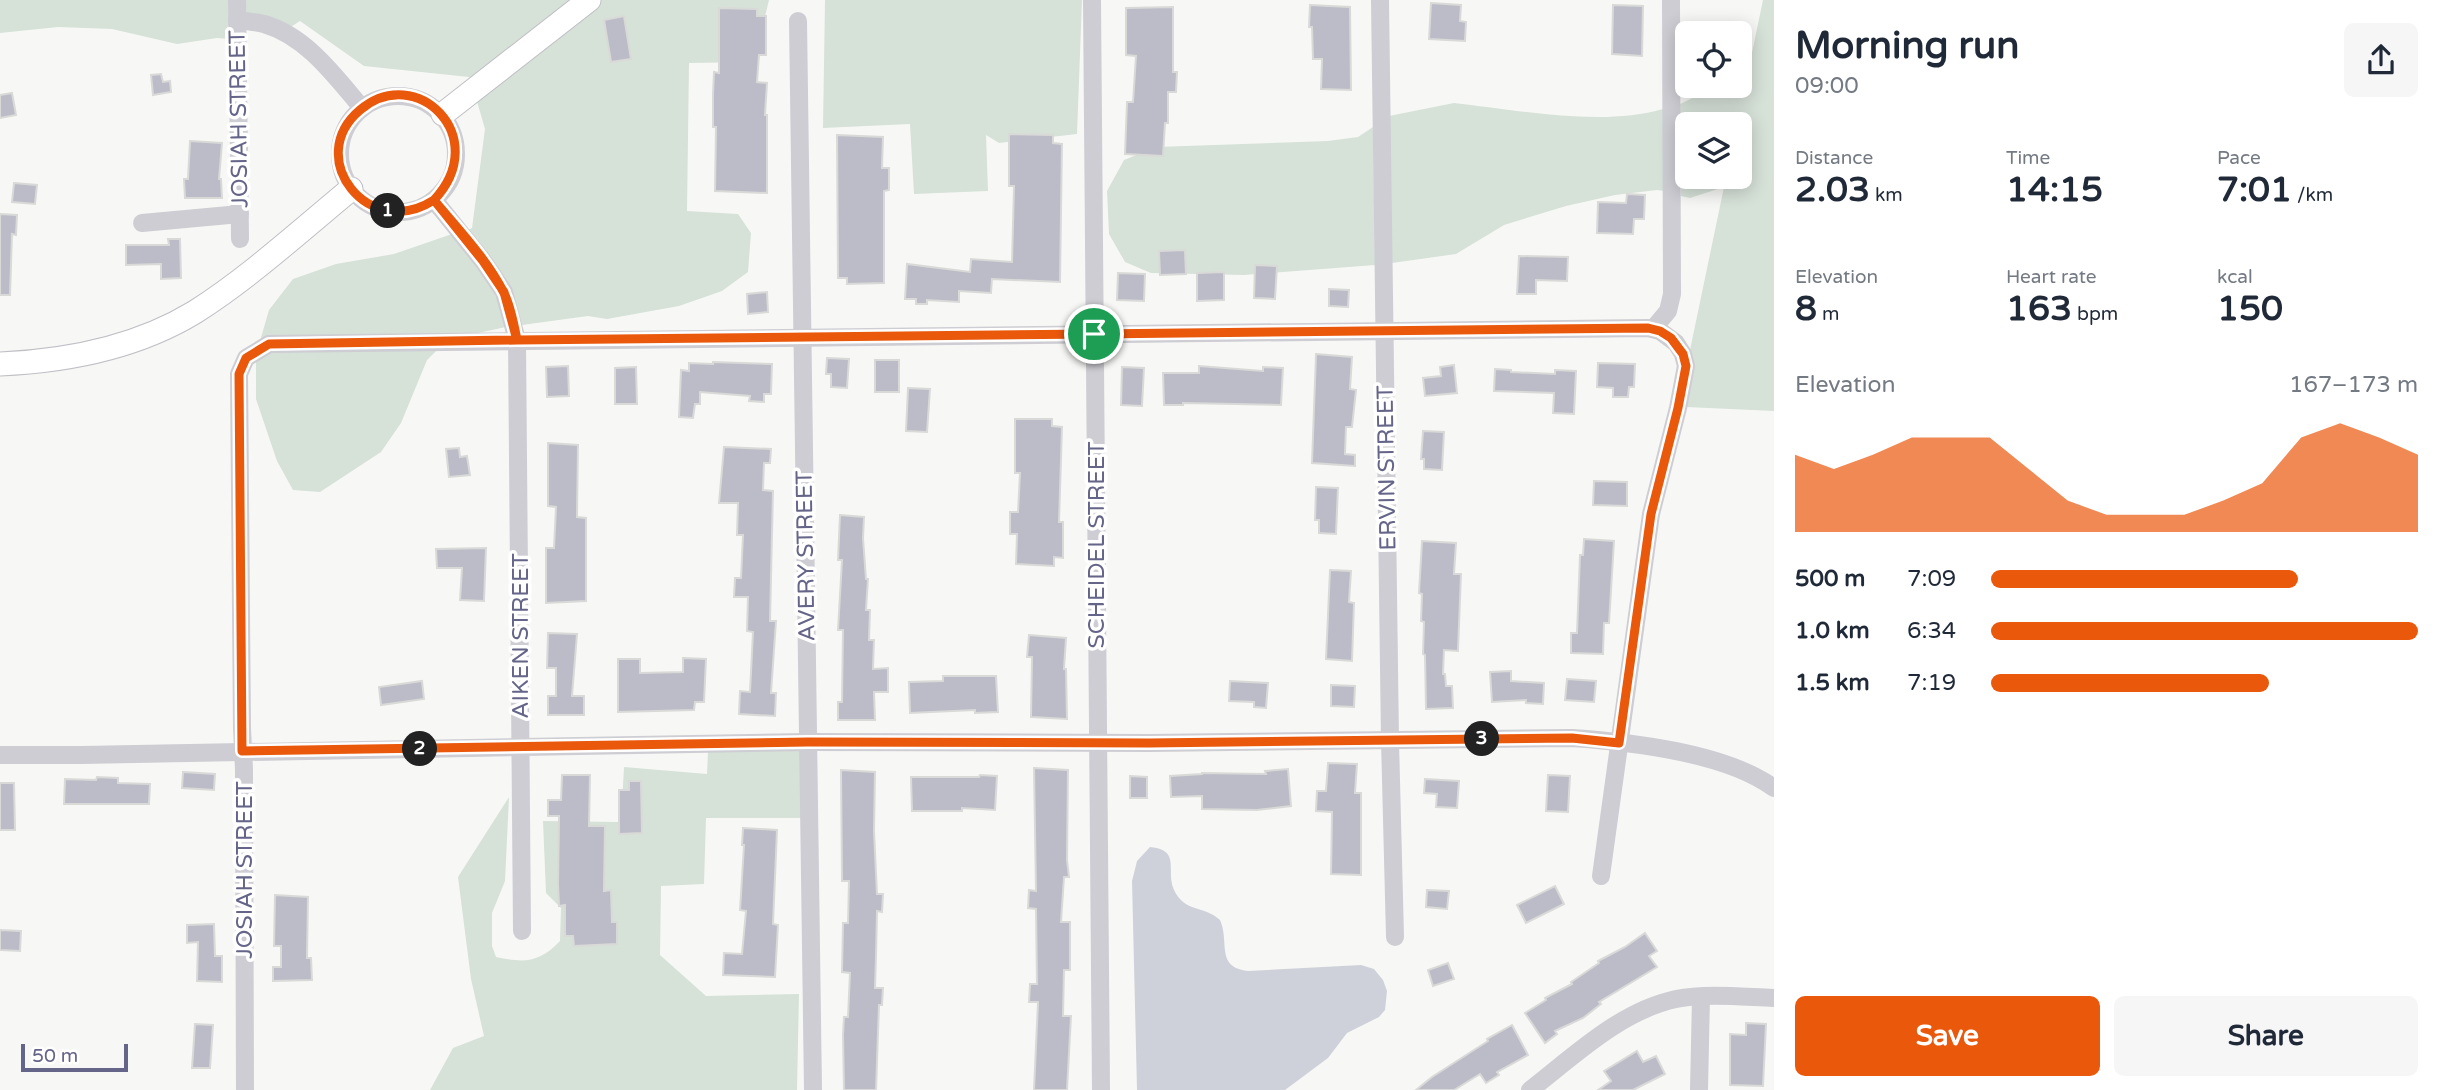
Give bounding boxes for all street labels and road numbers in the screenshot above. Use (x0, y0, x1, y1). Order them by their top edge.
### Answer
street label: JOSIAH STREET (223, 30, 255, 208)
street label: ERVIN STREET (1372, 385, 1402, 551)
street label: SCHEIDEL STREET (1083, 442, 1111, 648)
street label: AVERY STREET (791, 470, 821, 642)
street label: AIKEN STREET (507, 553, 535, 719)
street label: JOSIAH STREET (231, 781, 259, 959)

